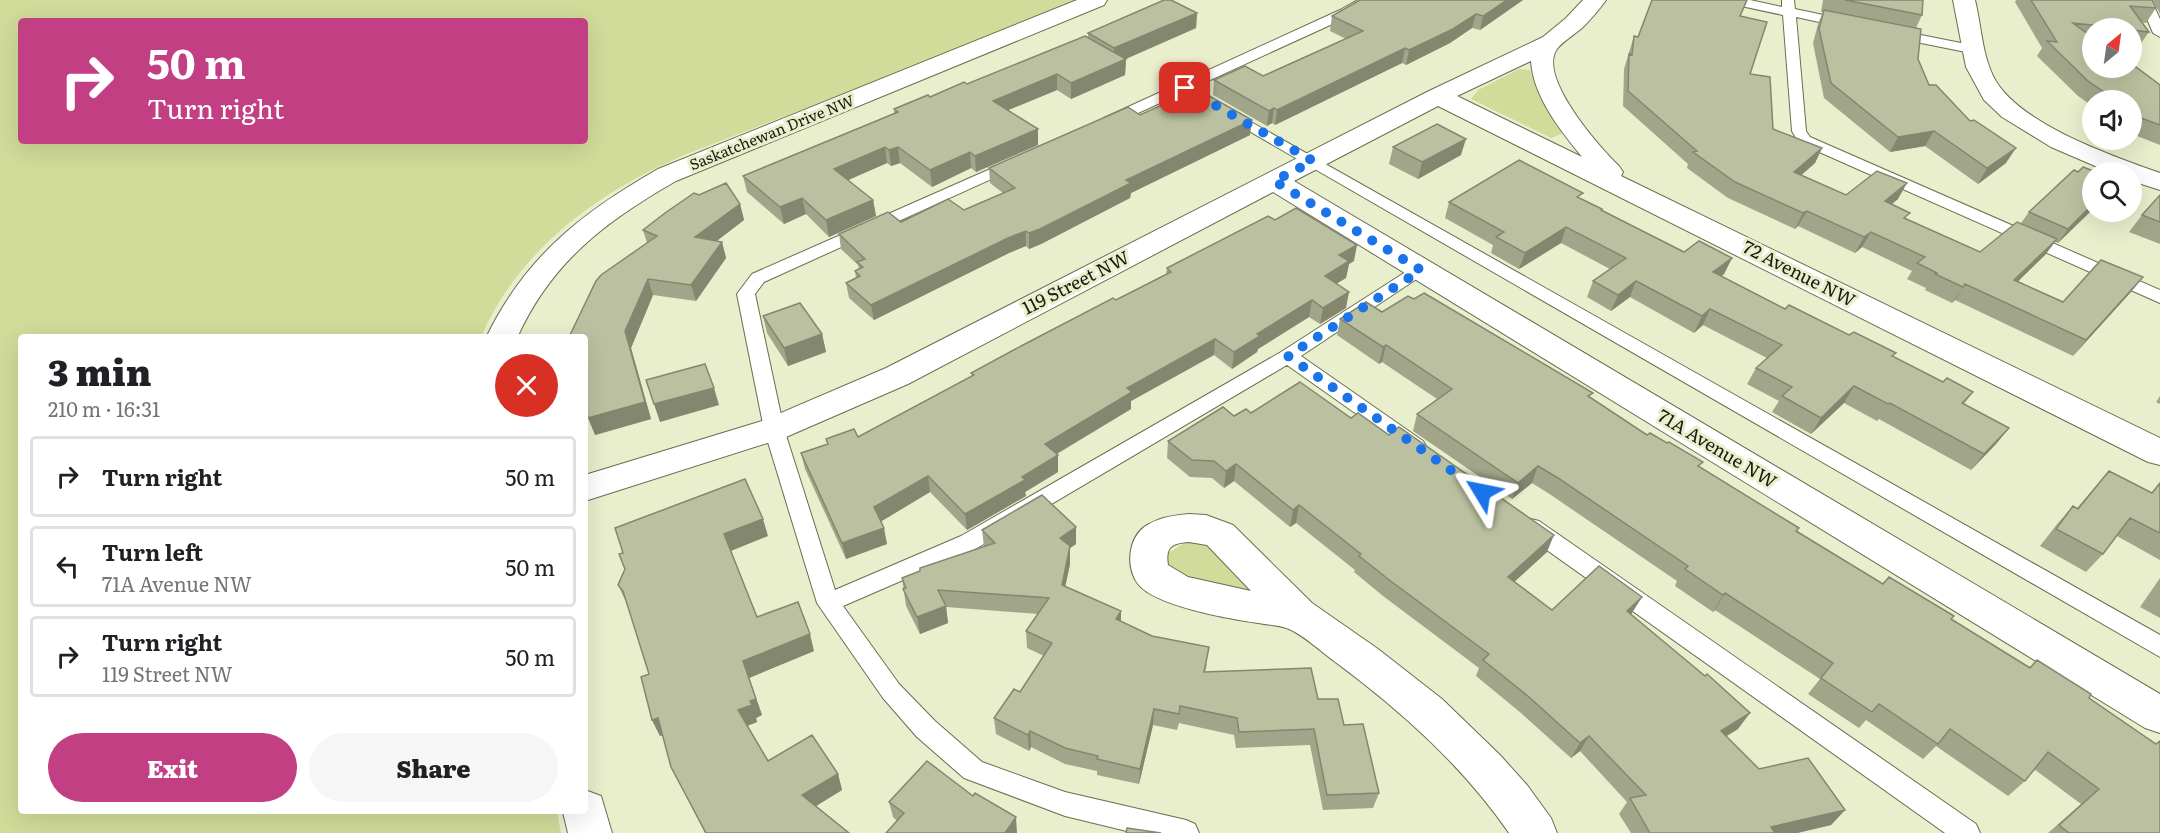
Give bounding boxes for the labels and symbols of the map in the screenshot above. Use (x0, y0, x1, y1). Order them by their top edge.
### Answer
north arrow (2082, 18, 2142, 78)
pin (1159, 62, 1210, 113)
street label: Saskatchewan Drive NW (686, 88, 858, 175)
street label: 72 Avenue NW (1739, 233, 1861, 313)
street label: 119 Street NW (1017, 243, 1134, 320)
street label: 71A Avenue NW (1653, 401, 1783, 494)
position arrow (1450, 460, 1514, 524)

